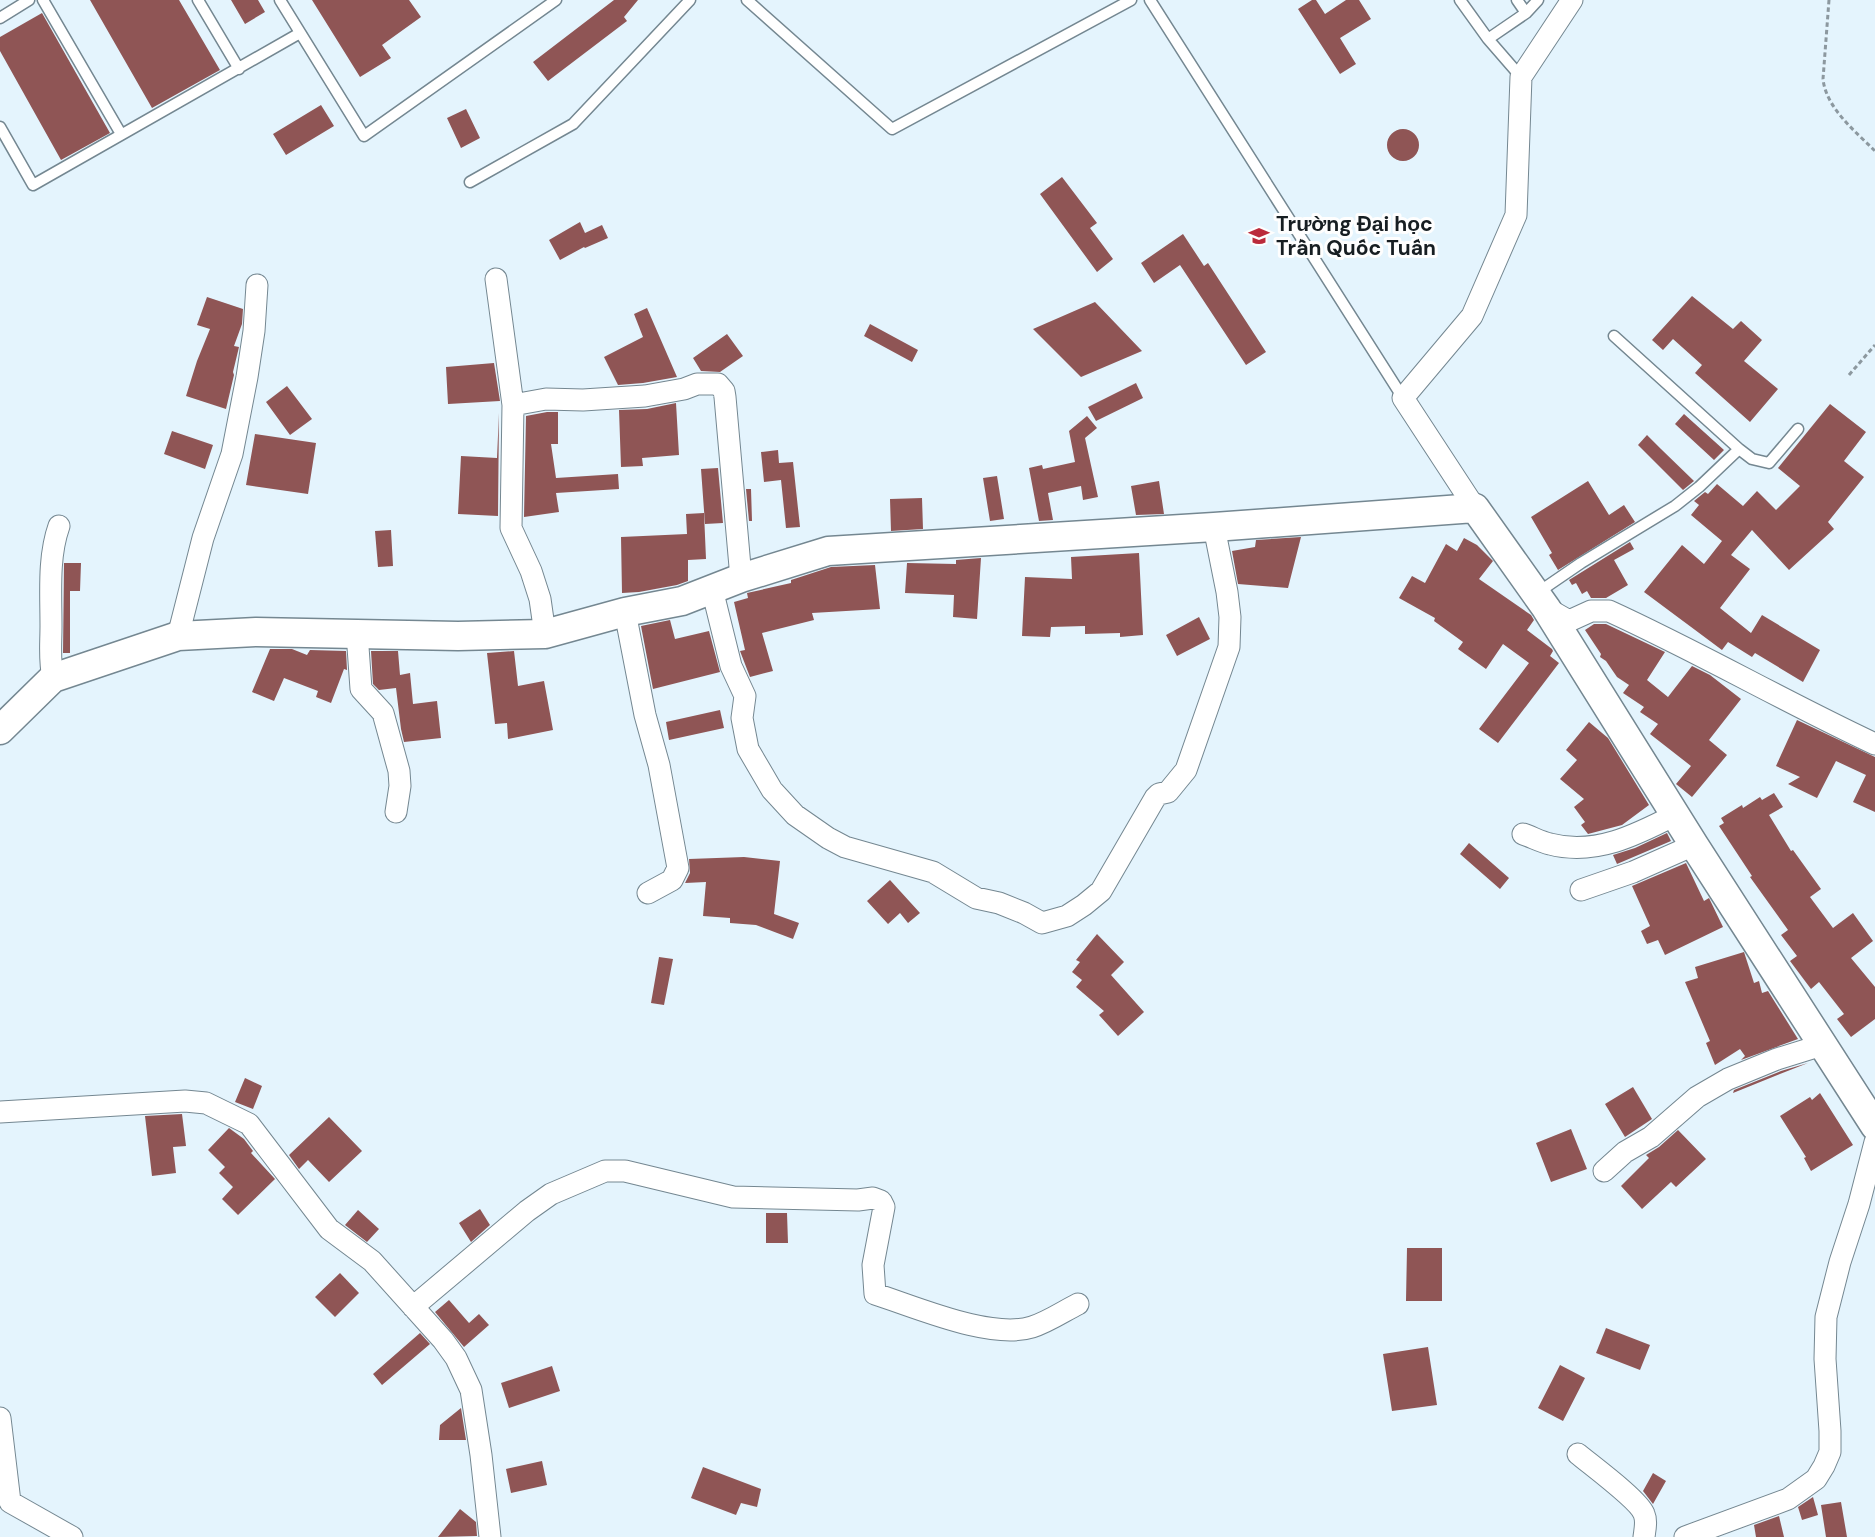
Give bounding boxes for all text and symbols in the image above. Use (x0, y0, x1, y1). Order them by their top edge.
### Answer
place label: Trường Đại học Trần Quốc Tuấn (1276, 210, 1436, 262)
school or university icon: Trường Đại học Trần Quốc Tuấn (1247, 224, 1271, 248)

